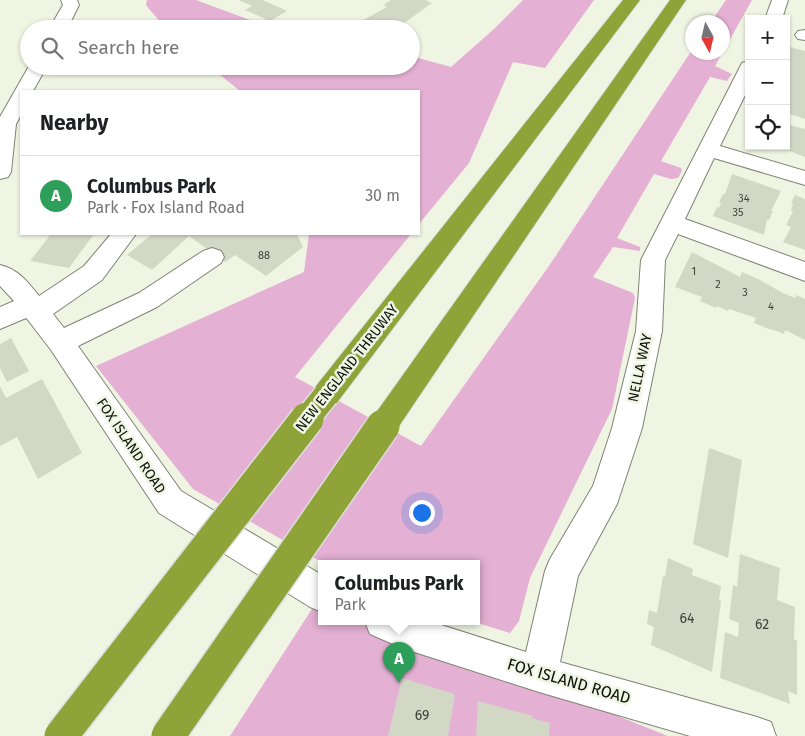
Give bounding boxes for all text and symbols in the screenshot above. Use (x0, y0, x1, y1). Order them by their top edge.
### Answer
north arrow (685, 15, 730, 60)
map controls (745, 15, 790, 150)
button: + (745, 15, 790, 60)
search box (20, 20, 420, 75)
icon: search (38, 34, 66, 62)
text: Search here (78, 36, 179, 59)
button: − (745, 60, 790, 105)
button: locate (745, 105, 790, 150)
text: Nearby (40, 110, 108, 136)
text: Columbus Park (87, 175, 216, 198)
text: A (51, 186, 61, 205)
text: 30 m (365, 186, 400, 205)
house number: 34 (738, 192, 750, 205)
text: Park · Fox Island Road (87, 198, 245, 217)
house number: 35 (733, 206, 744, 219)
house number: 88 (258, 249, 270, 262)
house number: 1 (692, 265, 696, 278)
house number: 2 (715, 278, 721, 291)
house number: 3 (742, 286, 748, 299)
house number: 4 (768, 300, 774, 313)
street label: NEW ENGLAND THRUWAY (292, 301, 402, 435)
street label: NELLA WAY (624, 332, 656, 404)
street label: FOX ISLAND ROAD (93, 395, 169, 497)
your location (409, 500, 435, 526)
popup (318, 560, 480, 625)
text: Columbus Park (334, 572, 464, 595)
text: Park (334, 595, 366, 614)
house number: 64 (680, 610, 695, 627)
house number: 62 (755, 616, 769, 633)
pin: A (383, 642, 415, 683)
street label: FOX ISLAND ROAD (505, 654, 633, 708)
house number: 69 (415, 707, 429, 724)

